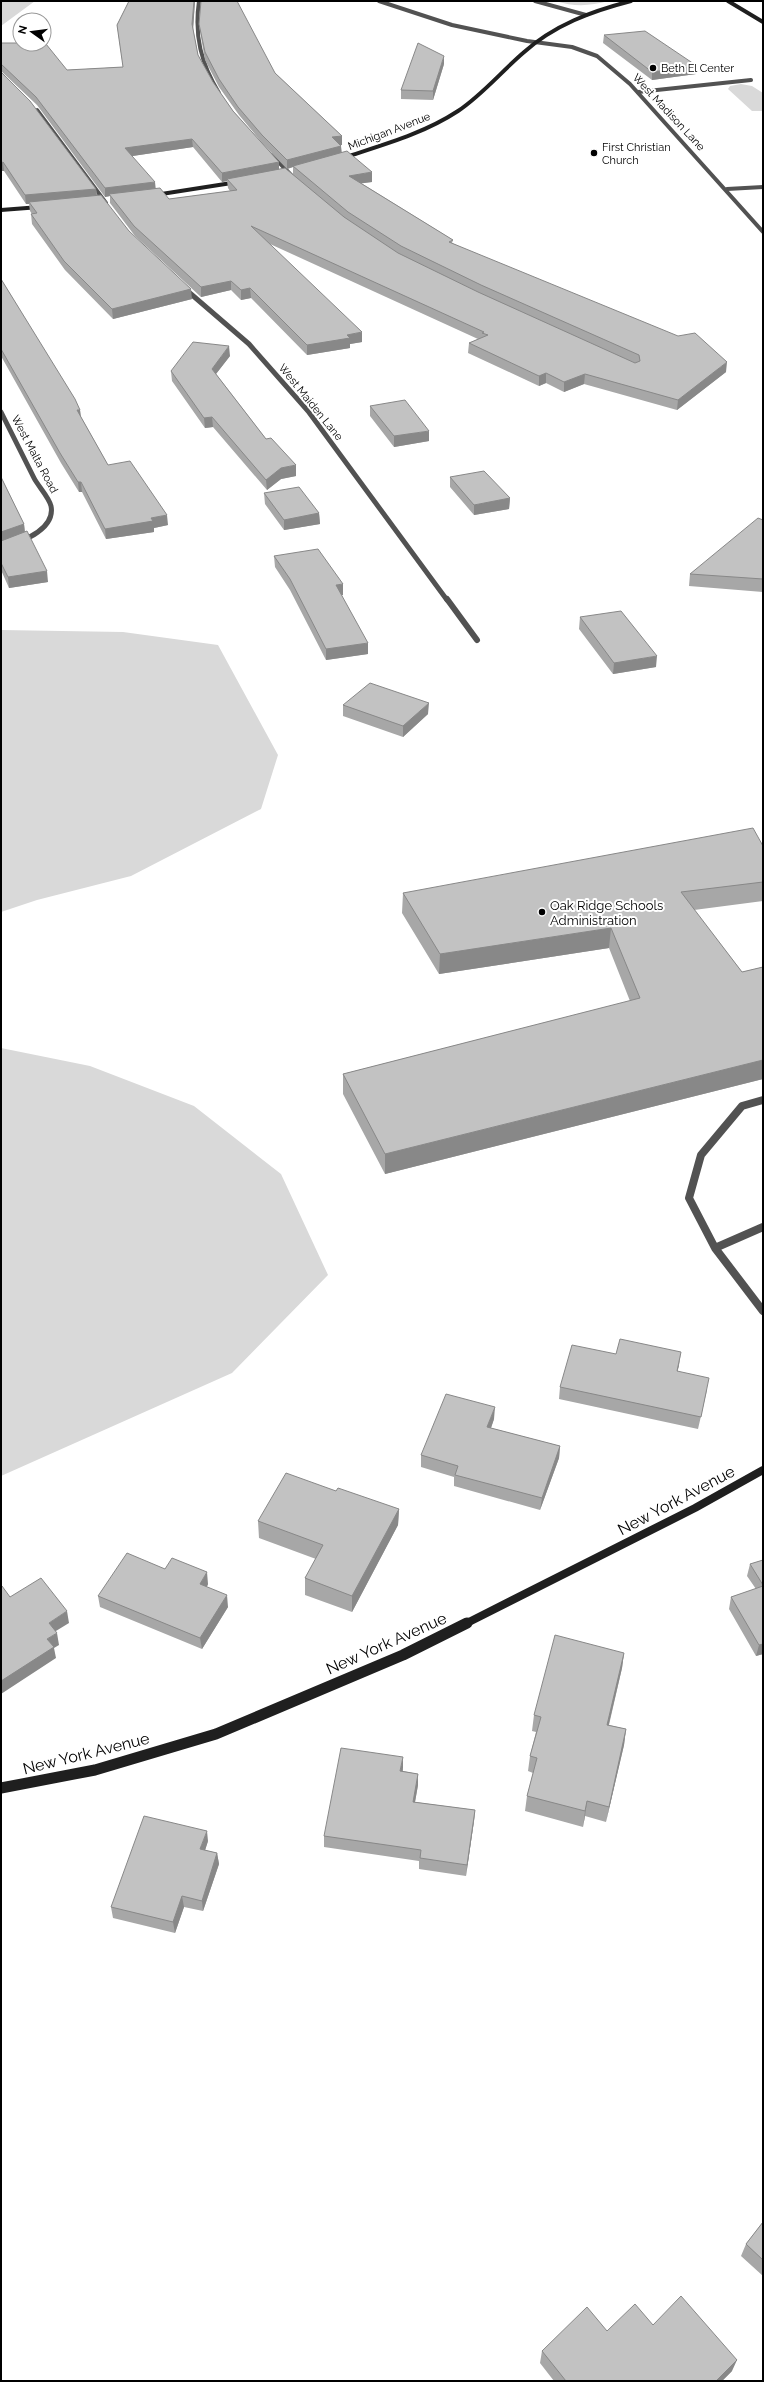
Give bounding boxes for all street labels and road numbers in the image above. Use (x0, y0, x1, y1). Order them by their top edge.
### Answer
street label: West Madison Lane (630, 71, 708, 154)
street label: Michigan Avenue (346, 110, 433, 153)
street label: West Maiden Lane (276, 361, 346, 444)
street label: West Malta Road (9, 413, 61, 496)
street label: New York Avenue (614, 1462, 738, 1539)
street label: New York Avenue (323, 1608, 449, 1679)
street label: New York Avenue (21, 1729, 151, 1778)

